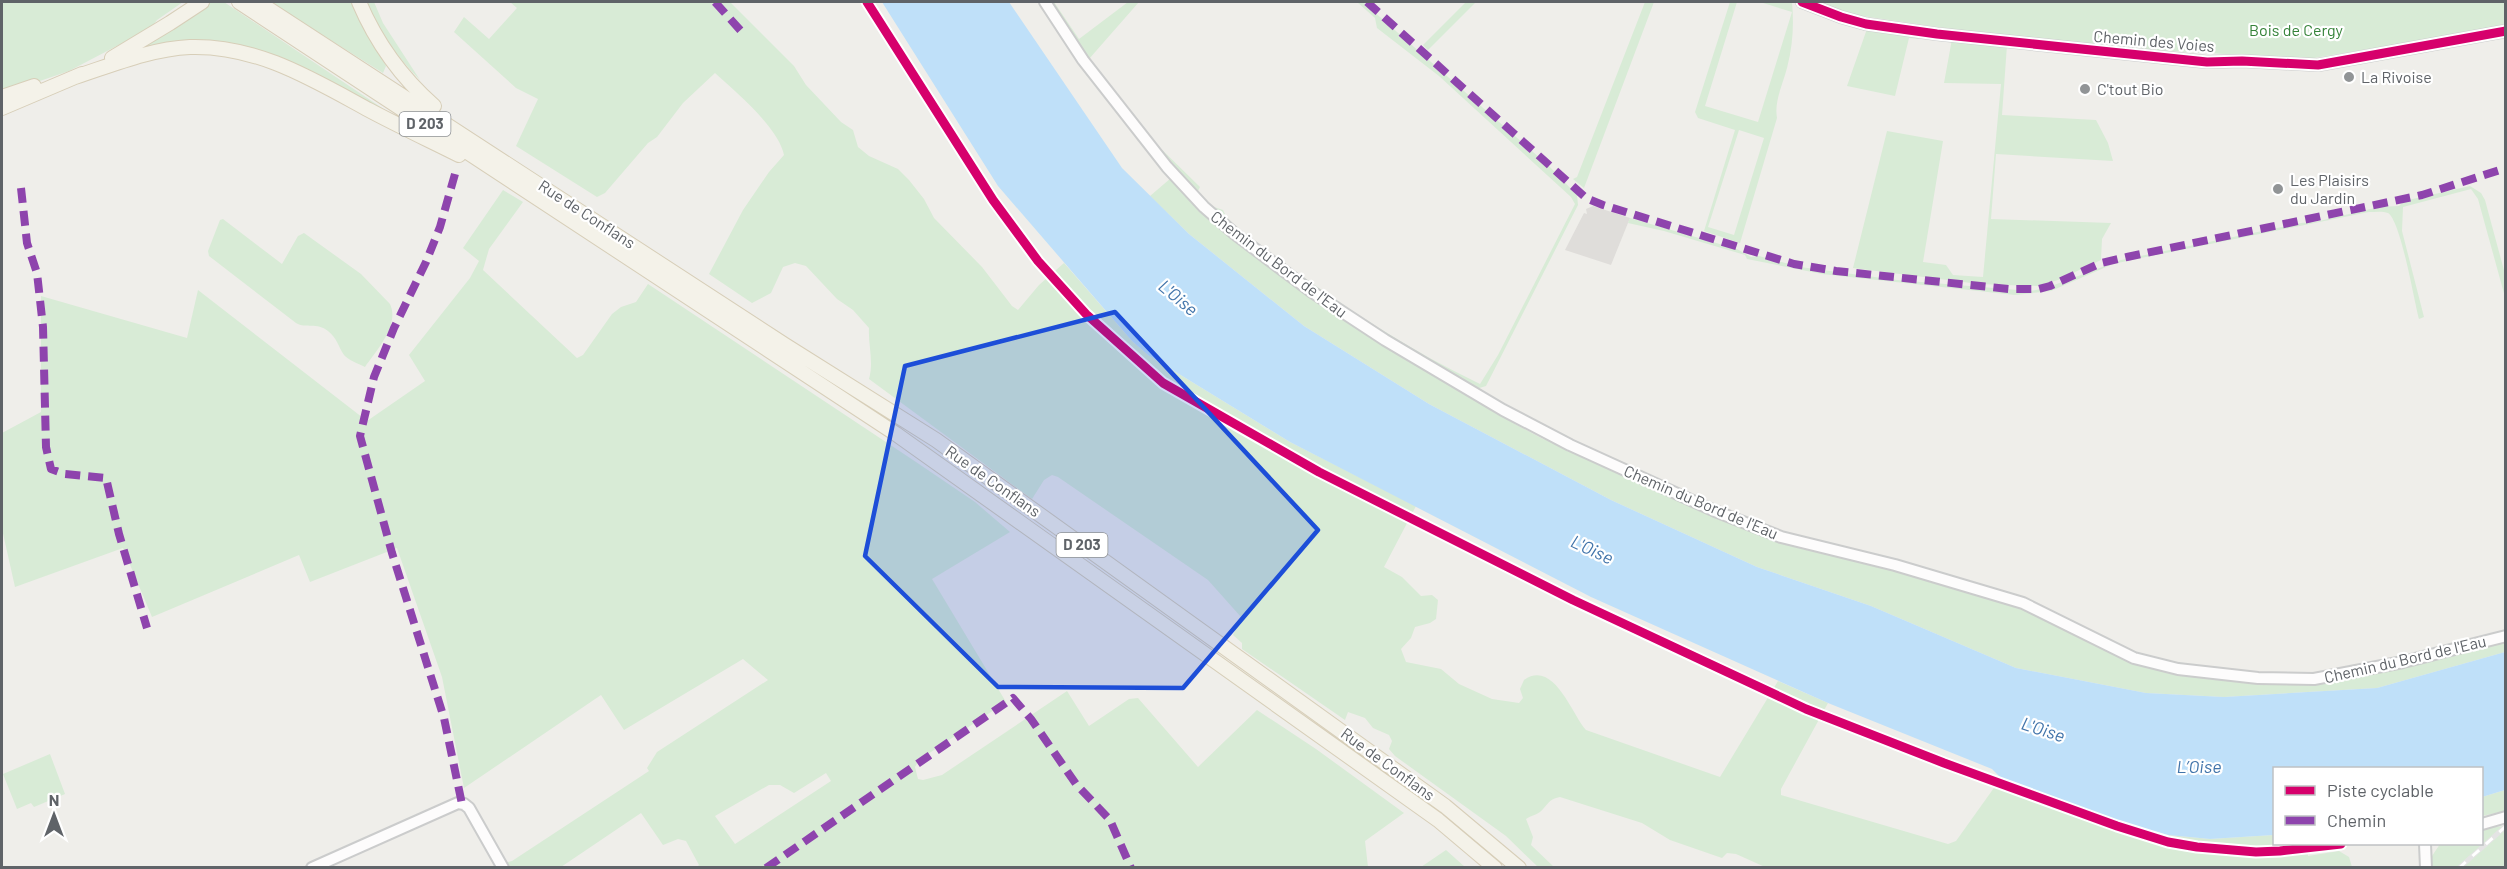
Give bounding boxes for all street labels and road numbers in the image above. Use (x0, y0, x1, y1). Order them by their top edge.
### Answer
street label: Chemin des Voies (2093, 26, 2215, 55)
road number: D 203 (400, 112, 450, 136)
street label: Rue de Conflans (535, 175, 639, 252)
street label: Chemin du Bord de l'Eau (1207, 206, 1351, 321)
street label: Rue de Conflans (942, 441, 1044, 520)
street label: Chemin du Bord de l'Eau (1621, 460, 1781, 543)
road number: D 203 (1056, 533, 1108, 557)
street label: Chemin du Bord de l'Eau (2322, 631, 2488, 686)
street label: Rue de Conflans (1338, 723, 1439, 804)

